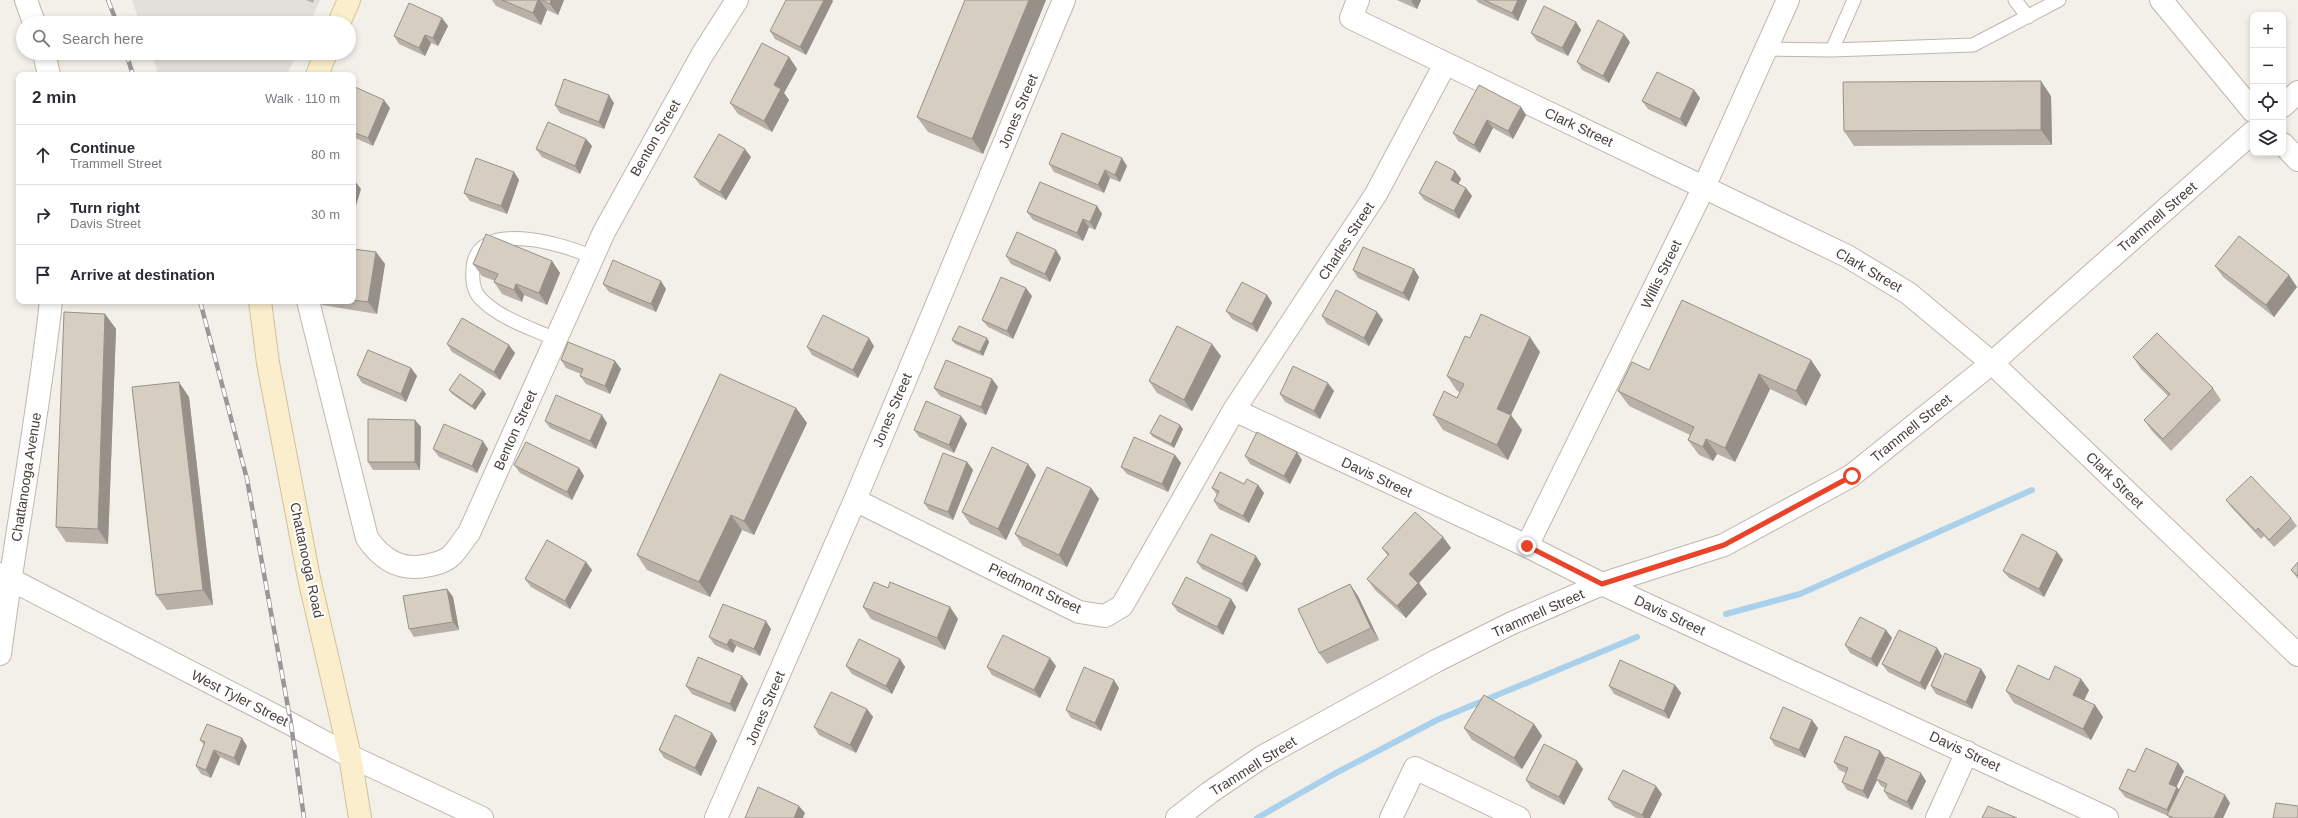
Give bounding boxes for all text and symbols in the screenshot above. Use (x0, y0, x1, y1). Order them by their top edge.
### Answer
map controls (2250, 12, 2286, 156)
button: + (2250, 12, 2286, 48)
search box (16, 16, 356, 60)
icon: search (30, 27, 52, 49)
text: Search here (62, 30, 144, 47)
button: − (2250, 48, 2286, 84)
street label: Jones Street (995, 72, 1041, 150)
button: locate (2250, 84, 2286, 120)
text: 2 min (32, 88, 76, 107)
text: Walk · 110 m (265, 91, 340, 106)
street label: Benton Street (627, 97, 683, 179)
street label: Clark Street (1542, 104, 1616, 150)
button: layers (2250, 120, 2286, 156)
text: Continue (70, 139, 135, 156)
icon: ahead (32, 144, 54, 166)
text: 80 m (311, 147, 340, 162)
text: Trammell Street (70, 156, 162, 171)
street label: Trammell Street (2114, 178, 2200, 256)
text: Turn right (70, 199, 140, 216)
street label: Charles Street (1315, 199, 1377, 283)
icon: right (32, 204, 54, 226)
text: 30 m (311, 207, 340, 222)
text: Davis Street (70, 216, 141, 231)
street label: Willis Street (1638, 237, 1684, 311)
street label: Clark Street (1833, 245, 1905, 295)
icon: arrive (32, 264, 54, 286)
text: Arrive at destination (70, 266, 215, 283)
street label: Jones Street (869, 371, 915, 449)
street label: Benton Street (490, 388, 540, 472)
street label: Trammell Street (1867, 391, 1955, 465)
street label: Chattanooga Avenue (8, 411, 44, 543)
street label: Clark Street (2083, 449, 2147, 511)
street label: Davis Street (1339, 454, 1415, 500)
route start (1843, 467, 1861, 485)
street label: Chattanooga Road (287, 501, 327, 619)
route end (1518, 537, 1536, 555)
street label: Piedmont Street (986, 560, 1084, 617)
street label: Trammell Street (1489, 586, 1587, 640)
street label: Davis Street (1632, 592, 1708, 638)
street label: West Tyler Street (189, 667, 291, 729)
street label: Jones Street (742, 669, 788, 747)
street label: Davis Street (1927, 728, 2003, 774)
street label: Trammell Street (1207, 733, 1299, 799)

